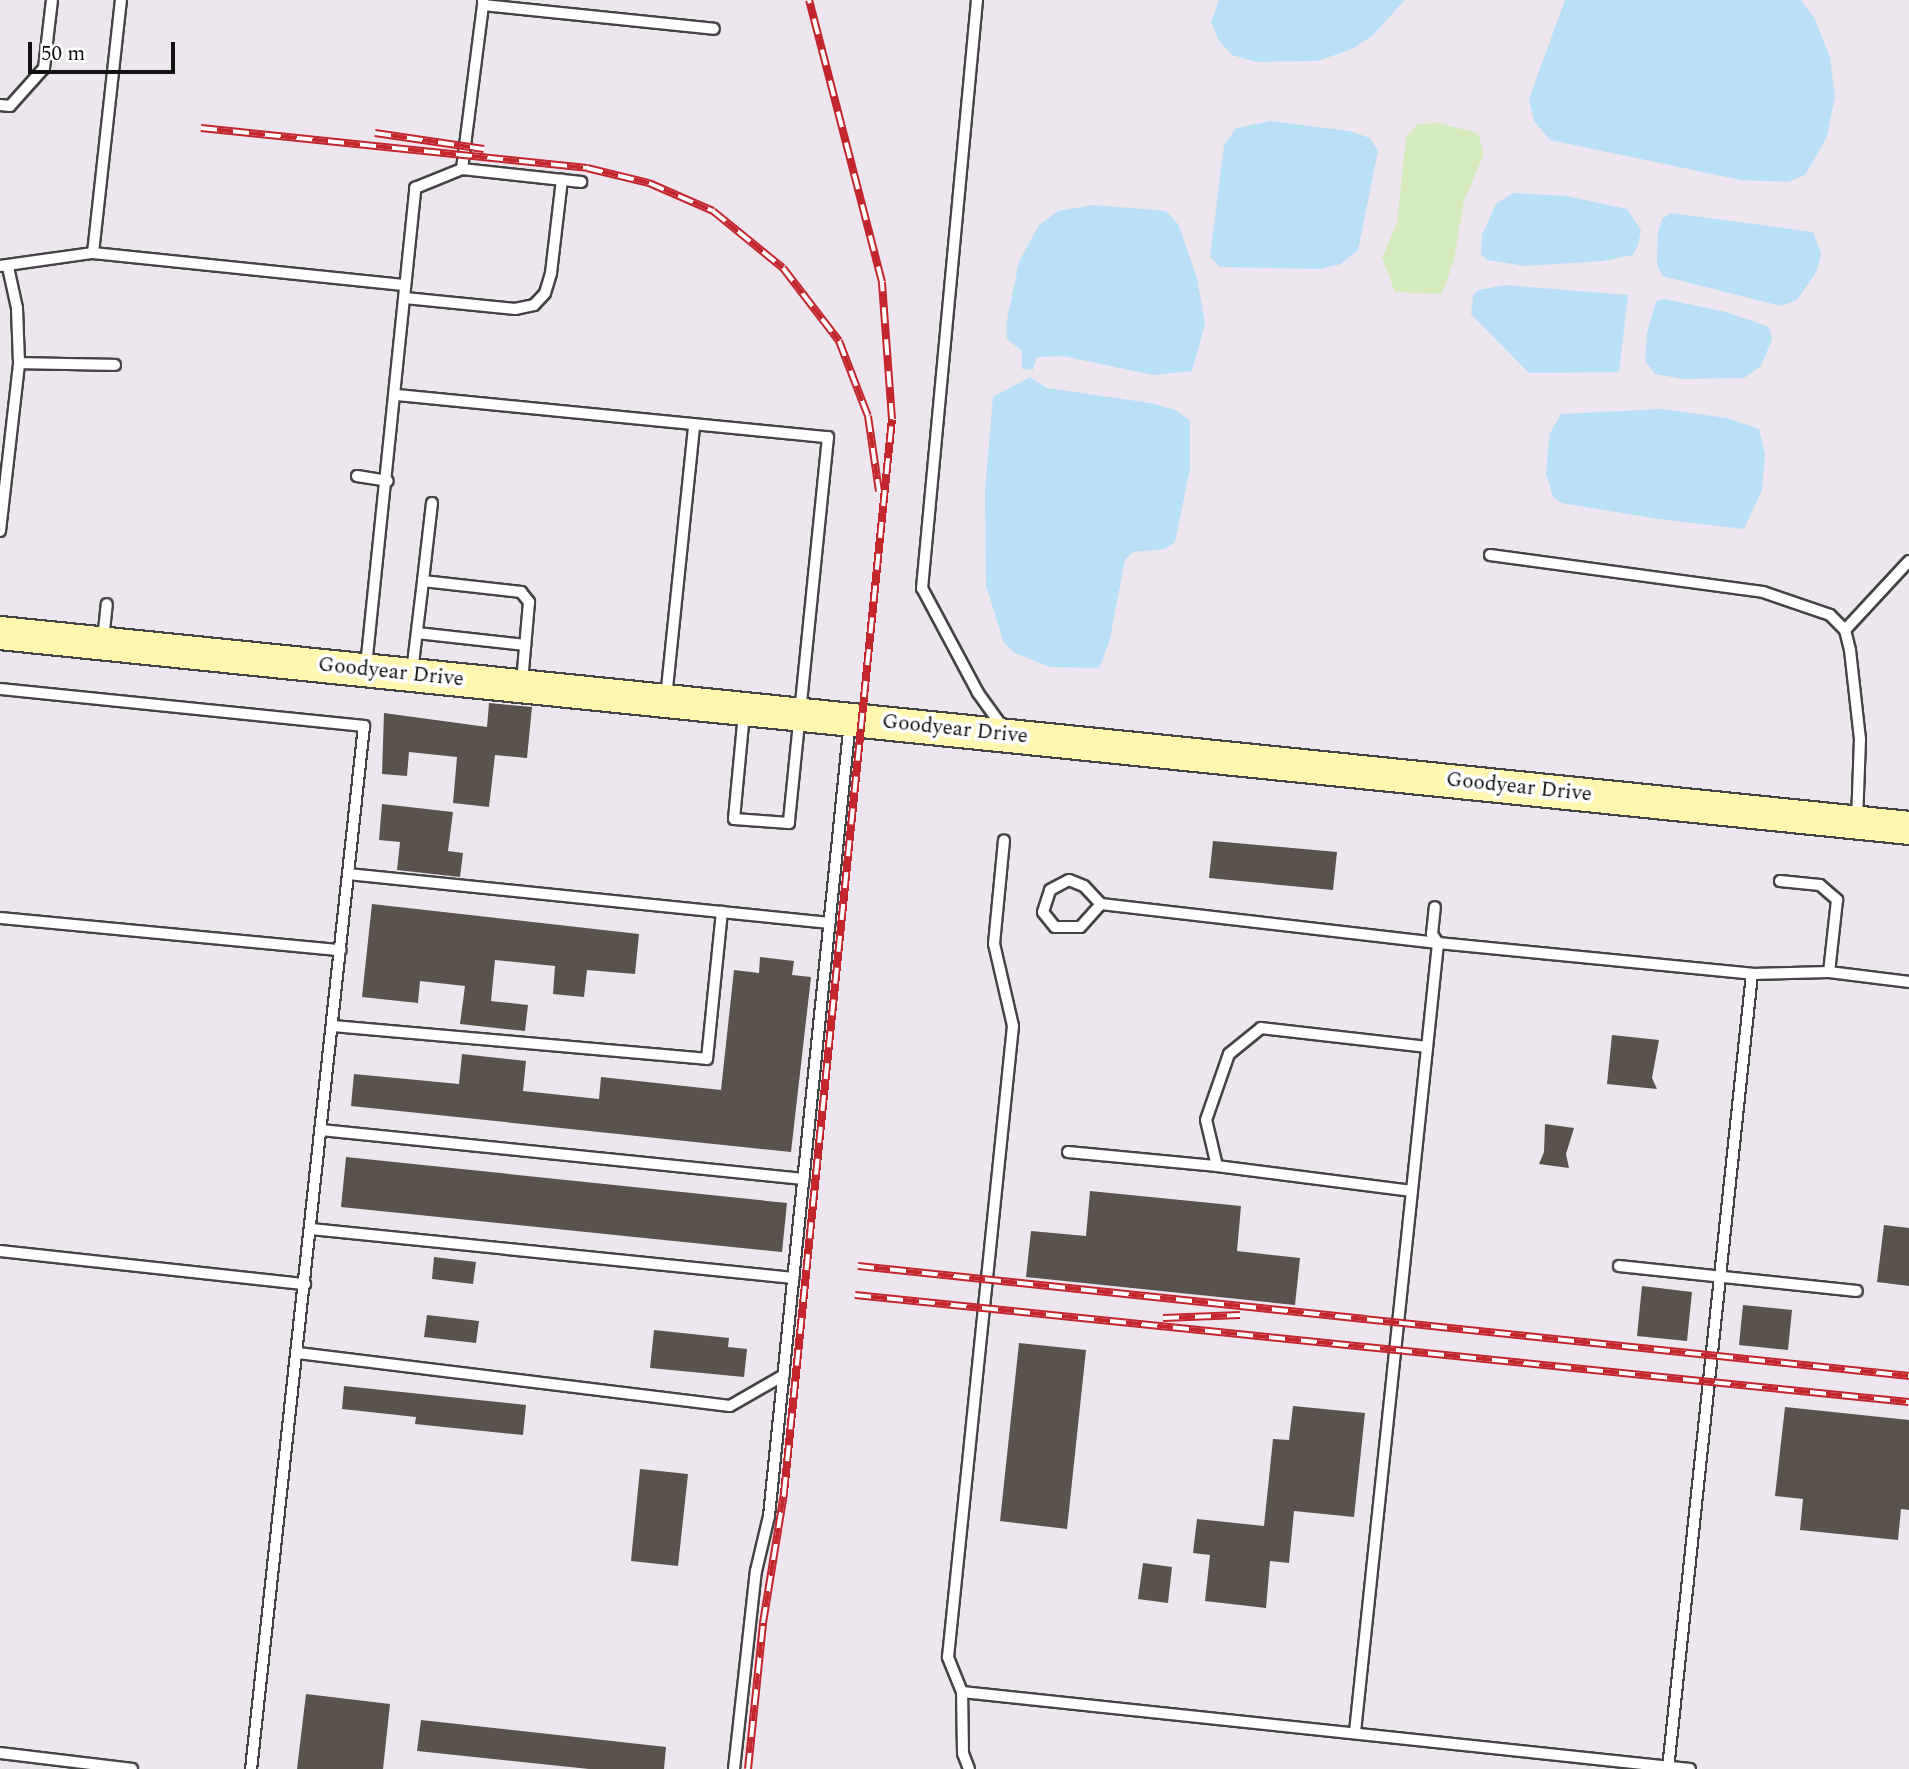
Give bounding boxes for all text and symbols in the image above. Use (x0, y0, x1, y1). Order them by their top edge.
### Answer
scale bar (32, 28, 178, 72)
text: 50 m (41, 38, 85, 70)
street label: Goodyear Drive (317, 652, 465, 692)
street label: Goodyear Drive (881, 709, 1029, 749)
street label: Goodyear Drive (1445, 767, 1593, 807)

